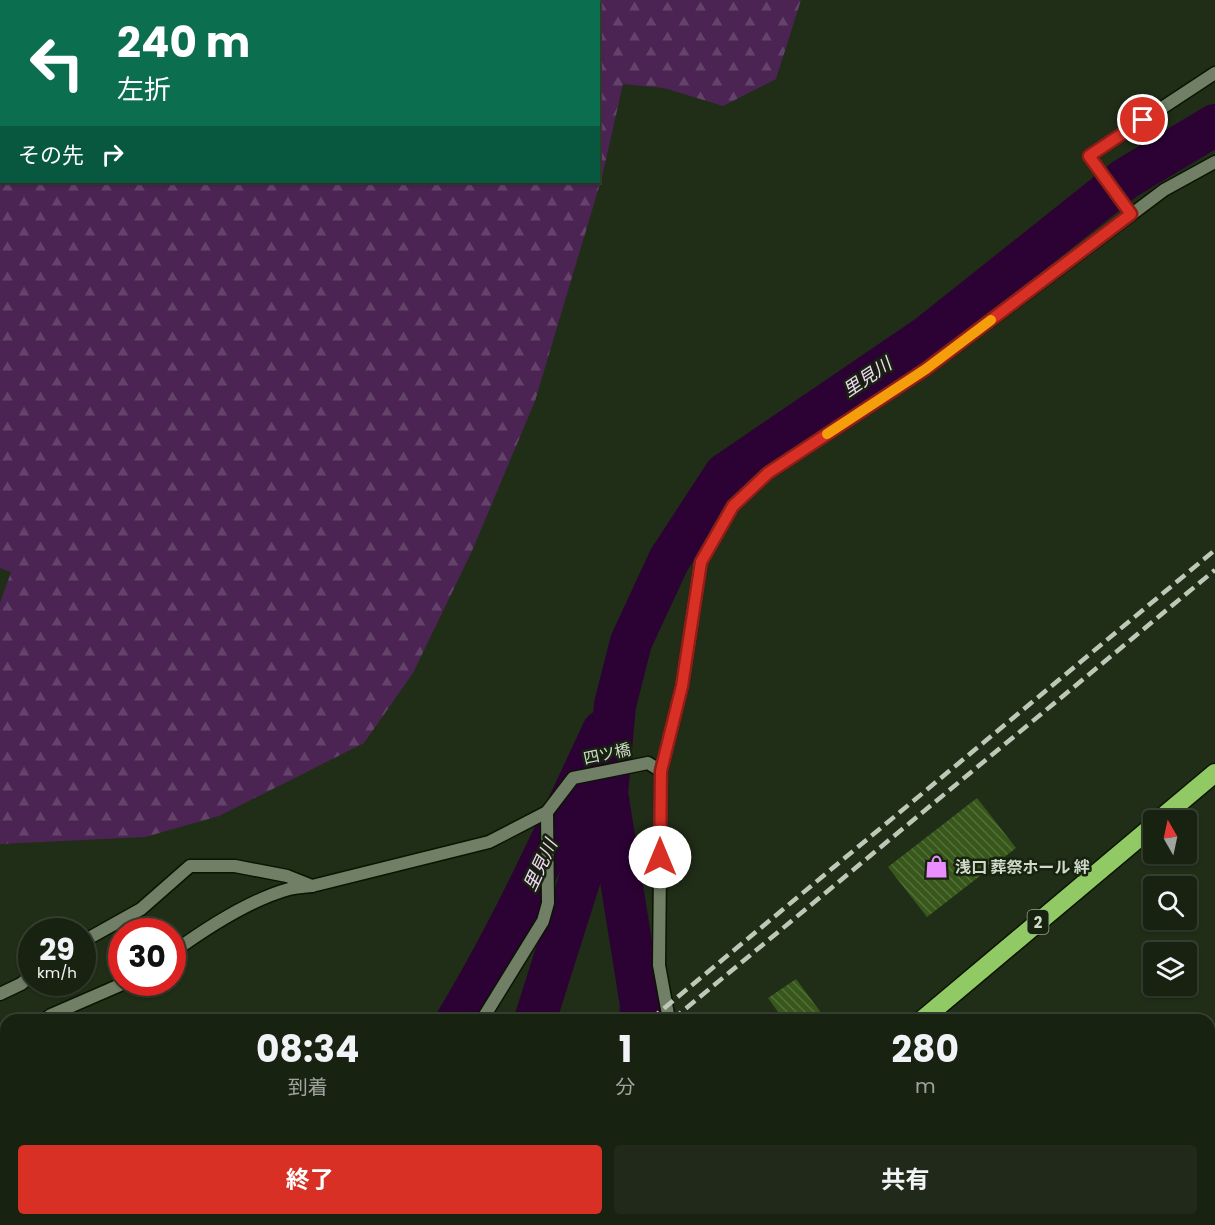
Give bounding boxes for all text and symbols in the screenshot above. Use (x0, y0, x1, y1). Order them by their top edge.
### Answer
text: 240 m (117, 13, 250, 72)
icon: left (18, 24, 96, 102)
text: 左折 (117, 71, 171, 108)
pin (1117, 94, 1168, 145)
icon: arrive (1126, 103, 1159, 136)
icon: right (96, 138, 129, 171)
text: その先 (18, 140, 84, 171)
water label: 里見川 (838, 350, 898, 402)
street label: 四ツ橋 (581, 738, 633, 770)
north arrow (1143, 810, 1197, 864)
map controls (1143, 810, 1197, 996)
position arrow (628, 825, 692, 889)
water label: 里見川 (517, 833, 564, 895)
shop icon: 浅口 葬祭ホール 絆 (924, 854, 950, 880)
place label: 浅口 葬祭ホール 絆 (955, 856, 1090, 879)
button: search (1143, 876, 1197, 930)
road number: 2 (1028, 910, 1048, 934)
speed limit sign: 30 (108, 918, 186, 996)
text: 29 (39, 928, 75, 971)
button: layers (1143, 942, 1197, 996)
text: km/h (37, 962, 77, 983)
text: 08:34 (256, 1024, 359, 1075)
text: 1 (619, 1024, 632, 1075)
text: 280 (892, 1024, 959, 1075)
text: m (915, 1072, 936, 1100)
text: 到着 (288, 1073, 328, 1101)
text: 分 (615, 1073, 635, 1101)
button: 終了 (18, 1145, 602, 1214)
button: 共有 (614, 1145, 1197, 1214)

